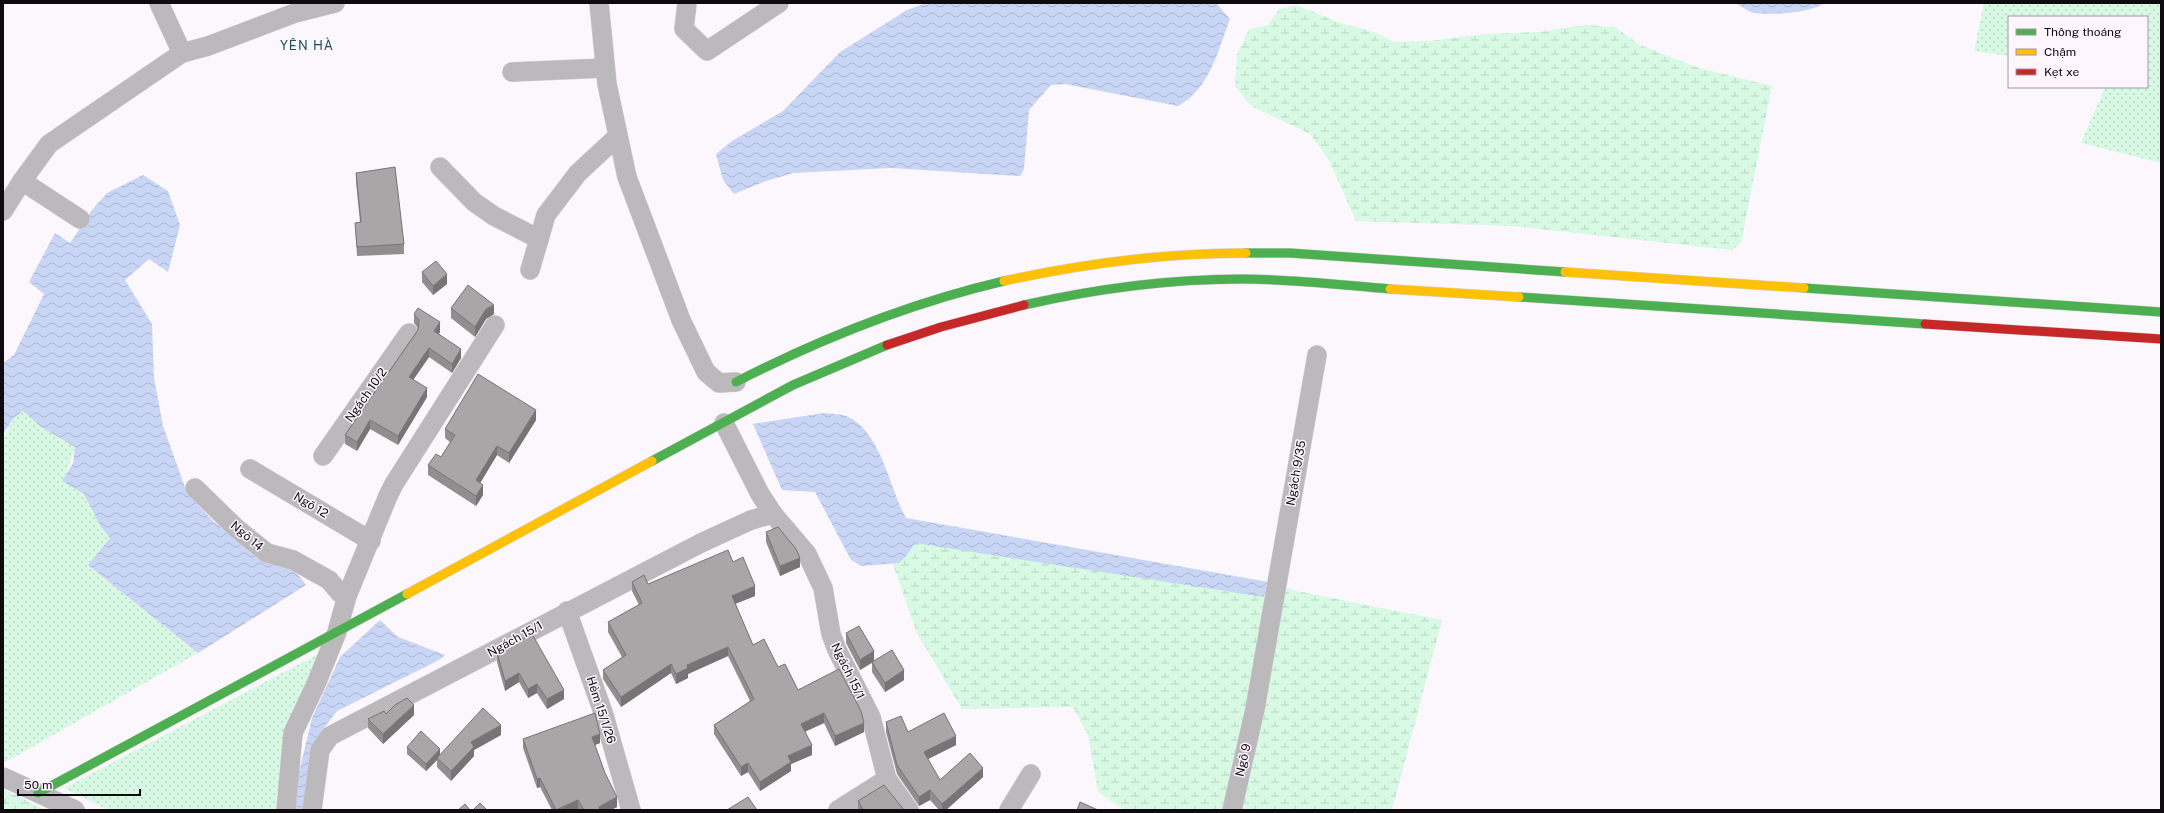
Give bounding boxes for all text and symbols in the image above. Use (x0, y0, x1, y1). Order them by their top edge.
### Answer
legend (2008, 16, 2148, 88)
text: Thông thoáng (2044, 25, 2121, 39)
district label: YÊN HÀ (280, 37, 334, 53)
text: Chậm (2044, 45, 2076, 59)
text: Kẹt xe (2044, 65, 2079, 79)
street label: Ngách 10/2 (342, 365, 390, 425)
street label: Ngách 9/35 (1283, 439, 1309, 507)
street label: Ngõ 12 (291, 489, 331, 521)
street label: Ngõ 14 (228, 518, 267, 554)
street label: Ngách 15/1 (485, 618, 545, 660)
street label: Ngách 15/1 (828, 641, 868, 701)
street label: Hẻm 15/1/26 (584, 675, 618, 745)
street label: Ngõ 9 (1232, 742, 1254, 778)
scale bar (18, 771, 140, 797)
text: 50 m (24, 778, 52, 792)

